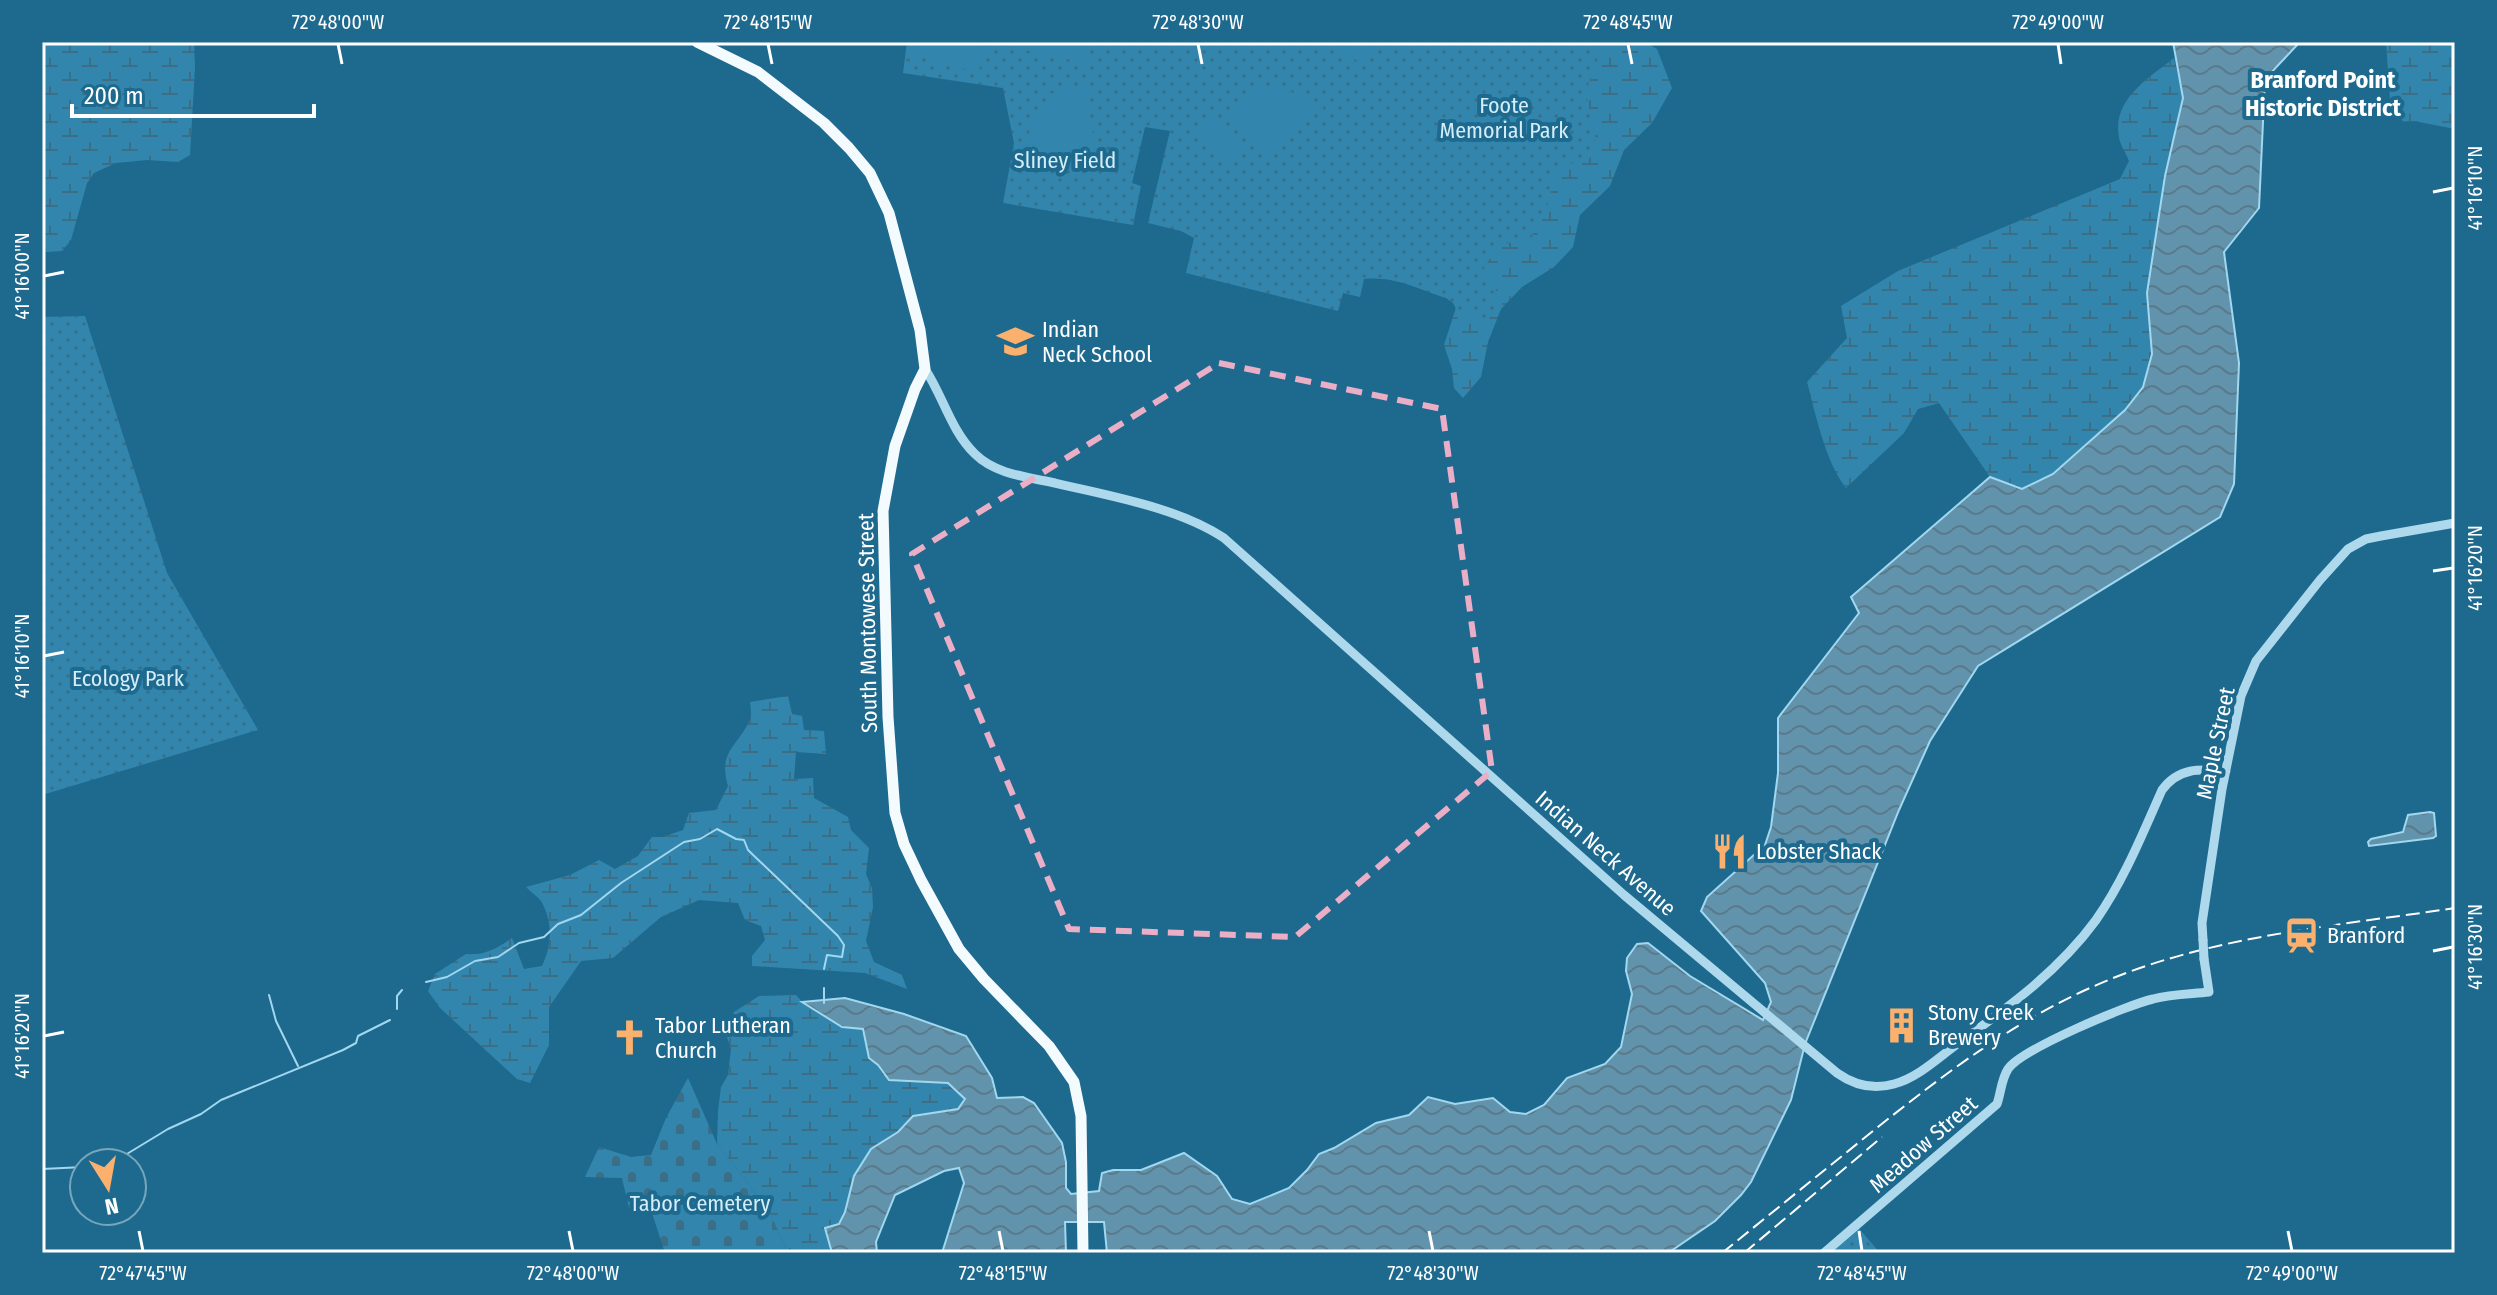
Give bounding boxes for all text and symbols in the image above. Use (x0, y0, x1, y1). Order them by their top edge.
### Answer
text: 72°48'00"W (292, 10, 384, 34)
text: 72°48'15"W (724, 10, 812, 34)
text: 72°48'30"W (1152, 10, 1244, 34)
text: 72°48'45"W (1583, 10, 1673, 34)
text: 72°49'00"W (2012, 10, 2104, 34)
district label: Branford Point Historic District (2245, 66, 2401, 122)
scale bar (72, 68, 314, 118)
text: 200 m (84, 82, 144, 110)
park label: Foote Memorial Park (1440, 92, 1569, 144)
text: 41°16'10"N (2463, 146, 2487, 230)
park label: Sliney Field (1014, 147, 1116, 174)
text: 41°16'00"N (10, 232, 34, 320)
place label: Indian Neck School (1042, 316, 1152, 368)
school or university icon: Indian Neck School (997, 323, 1035, 361)
street label: South Montowese Street (852, 512, 883, 733)
text: 41°16'20"N (2463, 525, 2487, 611)
text: 41°16'10"N (10, 614, 34, 698)
park label: Ecology Park (72, 665, 185, 692)
street label: Maple Street (2190, 684, 2241, 802)
street label: Indian Neck Avenue (1530, 785, 1681, 922)
restaurant icon: Lobster Shack (1711, 832, 1749, 870)
place label: Lobster Shack (1756, 838, 1882, 865)
text: 41°16'30"N (2463, 904, 2487, 990)
station icon: Branford (2282, 916, 2320, 954)
place label: Branford (2327, 922, 2405, 949)
text: 41°16'20"N (10, 993, 34, 1079)
place label: Stony Creek Brewery (1928, 999, 2034, 1051)
building icon: Stony Creek Brewery (1883, 1006, 1921, 1044)
place label: Tabor Lutheran Church (655, 1012, 791, 1064)
church icon: Tabor Lutheran Church (610, 1019, 648, 1057)
street label: Meadow Street (1864, 1090, 1983, 1199)
north arrow (68, 1147, 148, 1227)
park label: Tabor Cemetery (630, 1190, 770, 1217)
text: N (103, 1192, 121, 1221)
text: 72°47'45"W (99, 1261, 187, 1285)
text: 72°48'00"W (527, 1261, 619, 1285)
text: 72°48'15"W (959, 1261, 1047, 1285)
text: 72°48'30"W (1387, 1261, 1479, 1285)
text: 72°48'45"W (1817, 1261, 1907, 1285)
text: 72°49'00"W (2246, 1261, 2338, 1285)

